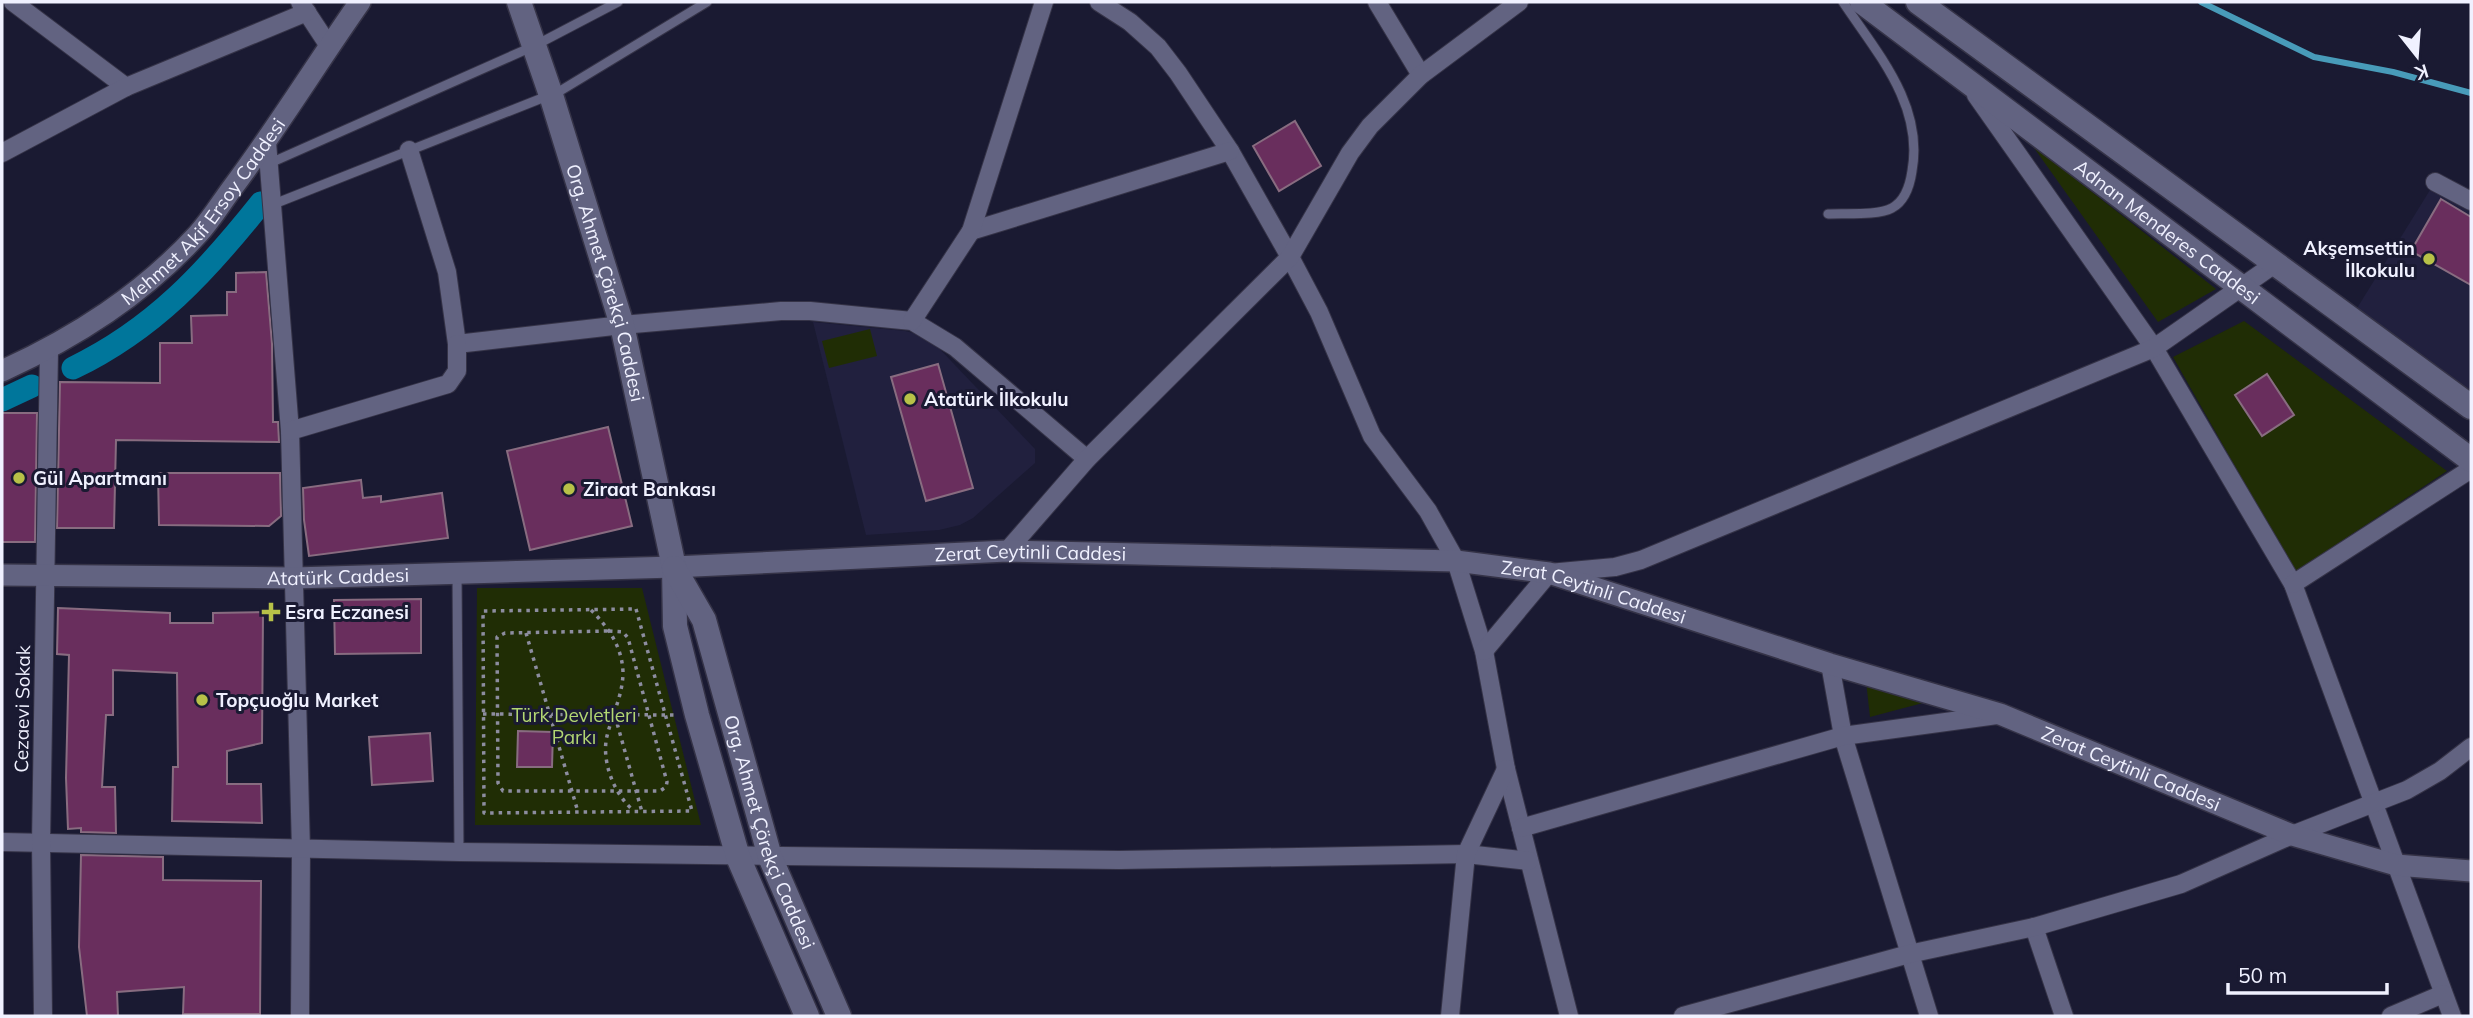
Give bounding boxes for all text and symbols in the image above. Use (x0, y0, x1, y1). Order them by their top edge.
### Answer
north arrow (2382, 21, 2452, 91)
text: K (2411, 59, 2432, 86)
street label: Mehmet Akif Ersoy Caddesi (116, 113, 290, 310)
street label: Adnan Menderes Caddesi (2070, 154, 2265, 309)
street label: Org. Ahmet Çörekçi Caddesi (561, 161, 650, 404)
place label: Akşemsettin İlkokulu (2303, 236, 2415, 282)
marker: Akşemsettin İlkokulu (2421, 251, 2437, 267)
place label: Atatürk İlkokulu (924, 387, 1069, 411)
marker: Atatürk İlkokulu (902, 391, 918, 407)
place label: Gül Apartmanı (33, 466, 167, 490)
marker: Gül Apartmanı (11, 470, 27, 486)
place label: Ziraat Bankası (583, 477, 716, 501)
marker: Ziraat Bankası (561, 481, 577, 497)
street label: Zerat Ceytinli Caddesi (934, 539, 1126, 566)
street label: Zerat Ceytinli Caddesi (1500, 555, 1689, 629)
street label: Atatürk Caddesi (267, 563, 409, 590)
place label: Esra Eczanesi (285, 600, 409, 624)
marker: Esra Eczanesi (263, 604, 279, 620)
street label: Cezaevi Sokak (9, 645, 35, 773)
place label: Topçuoğlu Market (216, 688, 378, 712)
marker: Topçuoğlu Market (194, 692, 210, 708)
park label: Türk Devletleri Parkı (512, 703, 636, 749)
street label: Org. Ahmet Çörekçi Caddesi (719, 712, 820, 953)
street label: Zerat Ceytinli Caddesi (2038, 721, 2224, 816)
scale bar (2228, 951, 2387, 995)
text: 50 m (2238, 962, 2287, 988)

